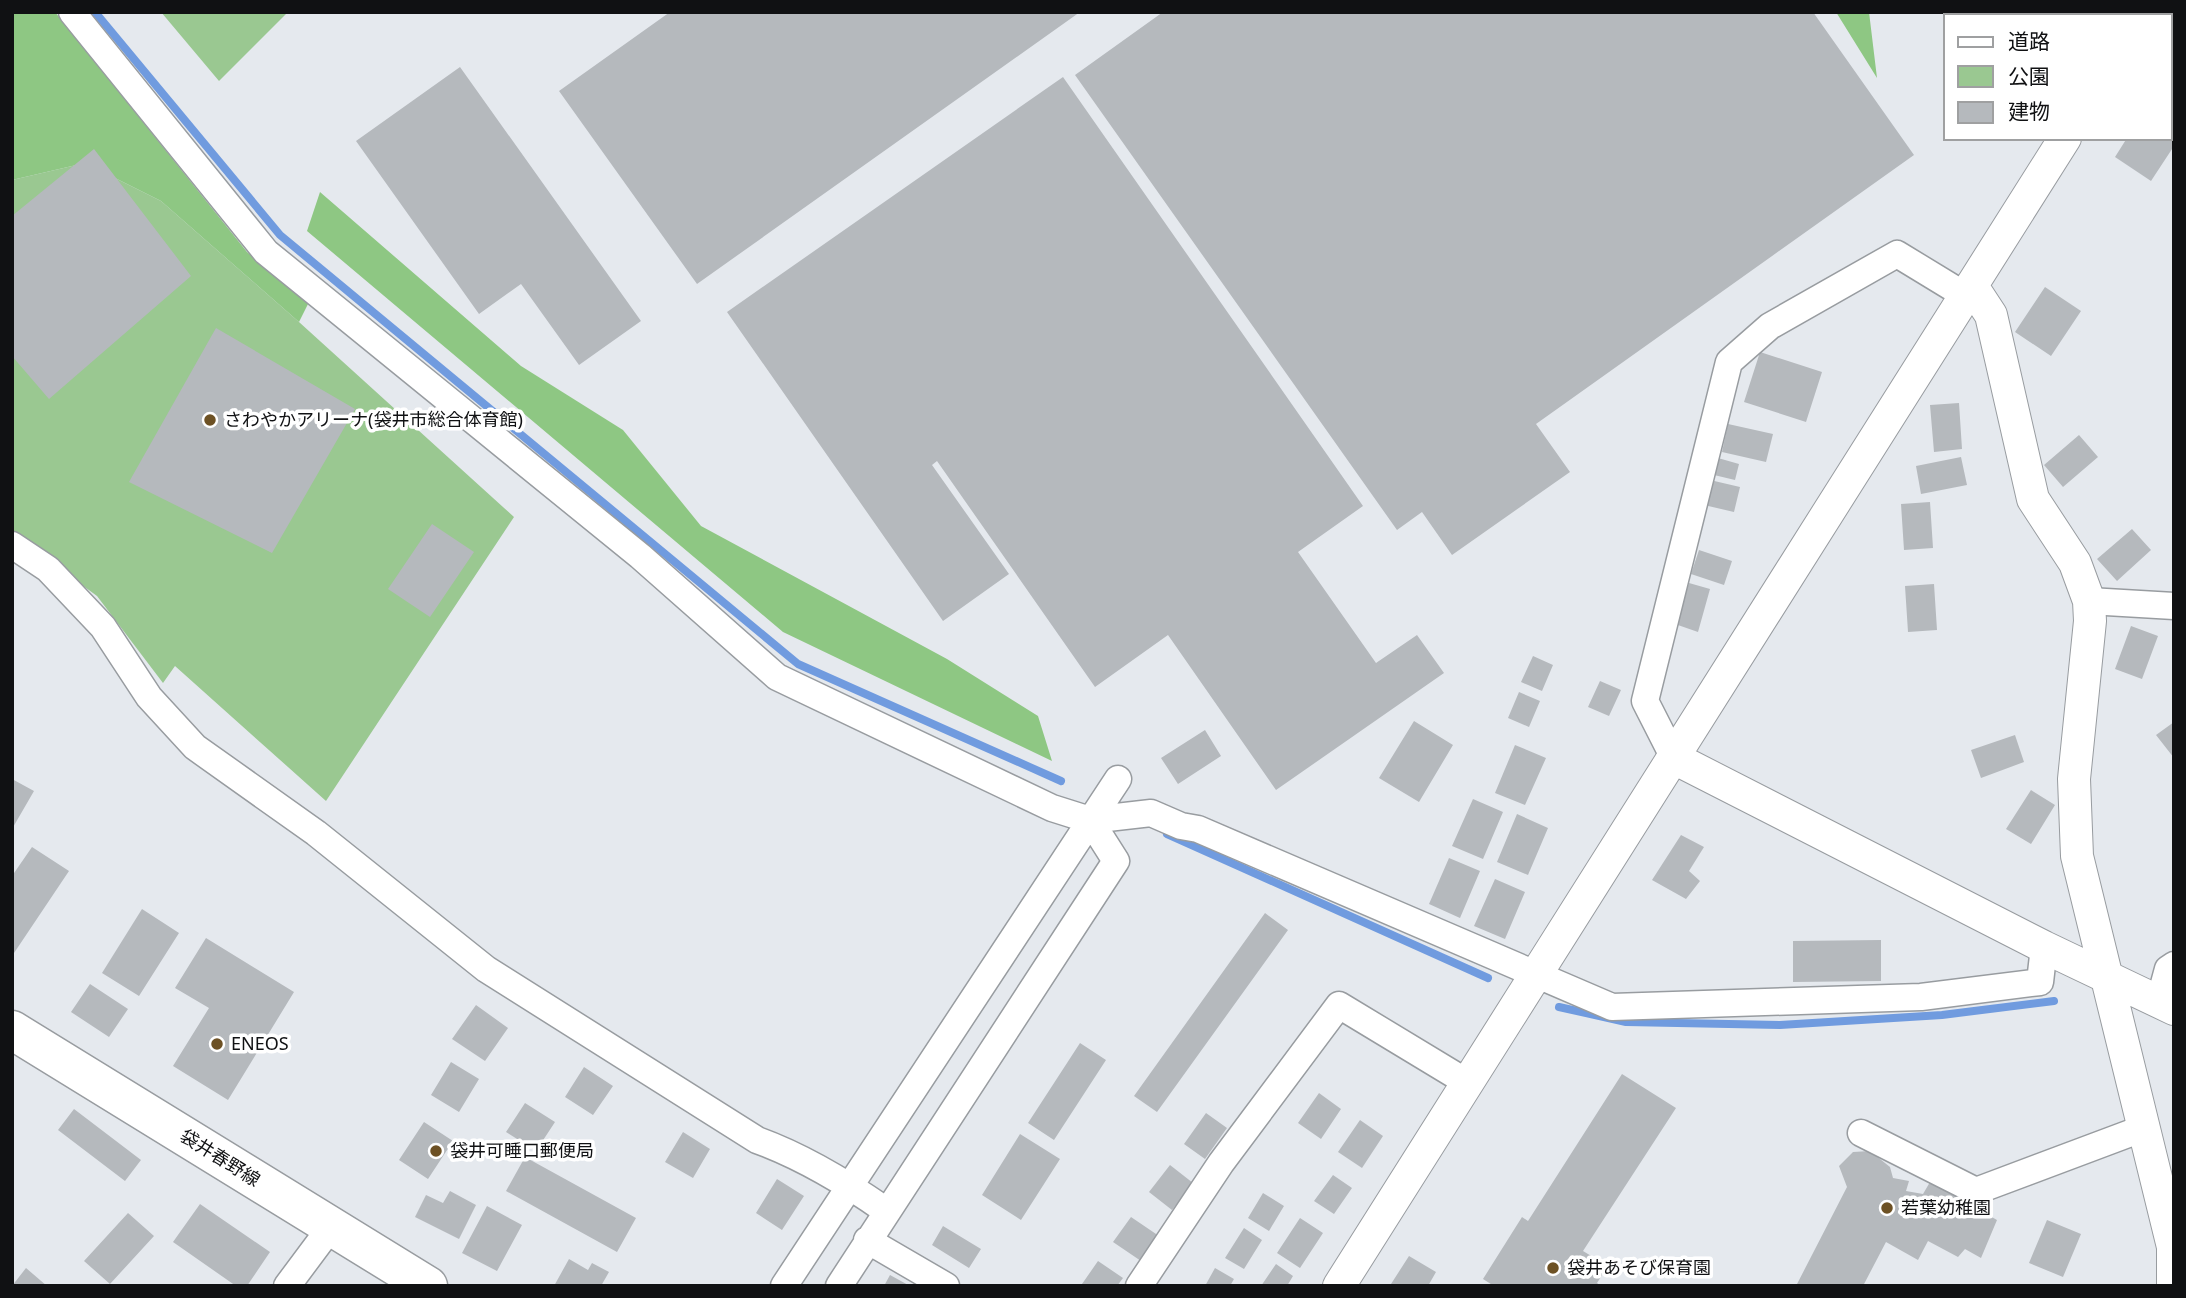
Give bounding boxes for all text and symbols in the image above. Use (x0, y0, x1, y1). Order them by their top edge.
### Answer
legend (1944, 14, 2172, 140)
text: 道路 (2008, 27, 2050, 55)
text: 公園 (2008, 62, 2050, 90)
text: 建物 (2008, 97, 2050, 125)
place label: さわやかアリーナ(袋井市総合体育館) (224, 407, 523, 431)
marker: さわやかアリーナ(袋井市総合体育館) (202, 412, 218, 428)
place label: ENEOS (231, 1031, 289, 1055)
marker: ENEOS (209, 1036, 225, 1052)
street label: 袋井春野線 (176, 1123, 265, 1191)
place label: 袋井可睡口郵便局 (450, 1138, 594, 1162)
marker: 袋井可睡口郵便局 (428, 1143, 444, 1159)
place label: 若葉幼稚園 (1901, 1195, 1991, 1219)
marker: 若葉幼稚園 (1879, 1200, 1895, 1216)
place label: 袋井あそび保育園 (1567, 1255, 1711, 1279)
marker: 袋井あそび保育園 (1545, 1260, 1561, 1276)

